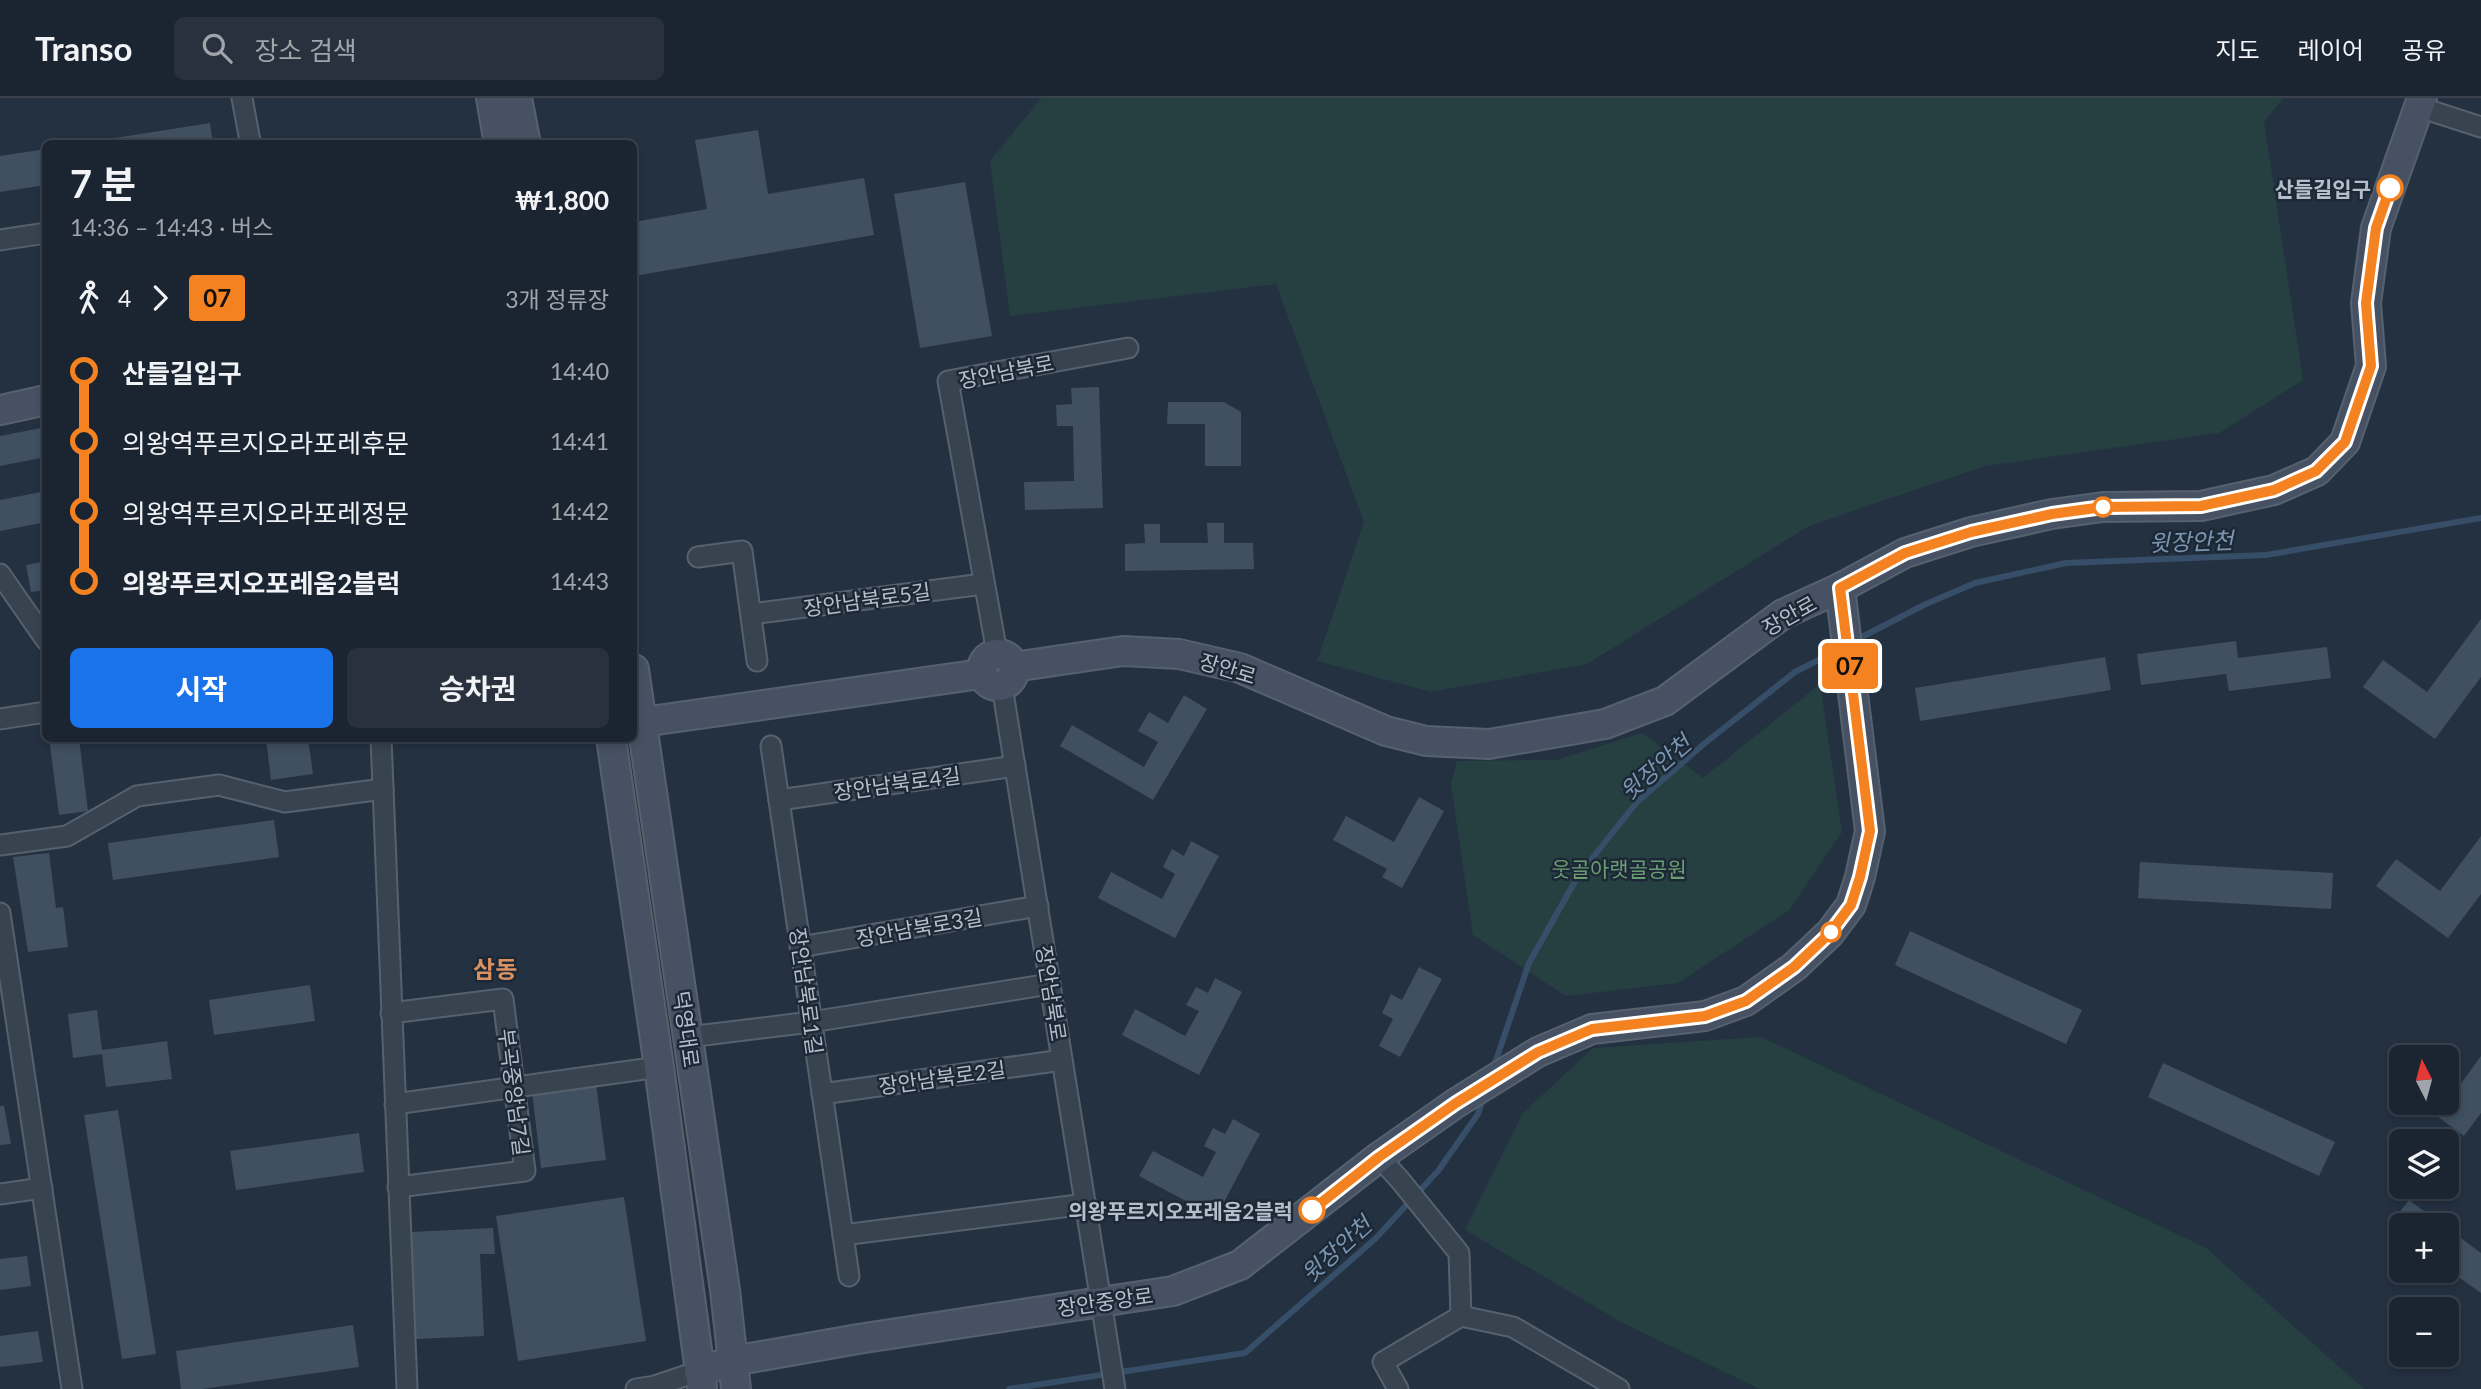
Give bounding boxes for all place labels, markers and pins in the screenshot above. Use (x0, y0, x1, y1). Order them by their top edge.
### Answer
marker: 산들길입구 (2377, 175, 2403, 201)
place label: 산들길입구 (2274, 176, 2371, 201)
unlabelled marker (2093, 497, 2113, 517)
unlabelled marker (1821, 922, 1841, 942)
marker: 의왕푸르지오포레움2블럭 (1299, 1197, 1325, 1223)
place label: 의왕푸르지오포레움2블럭 (1068, 1198, 1293, 1223)

